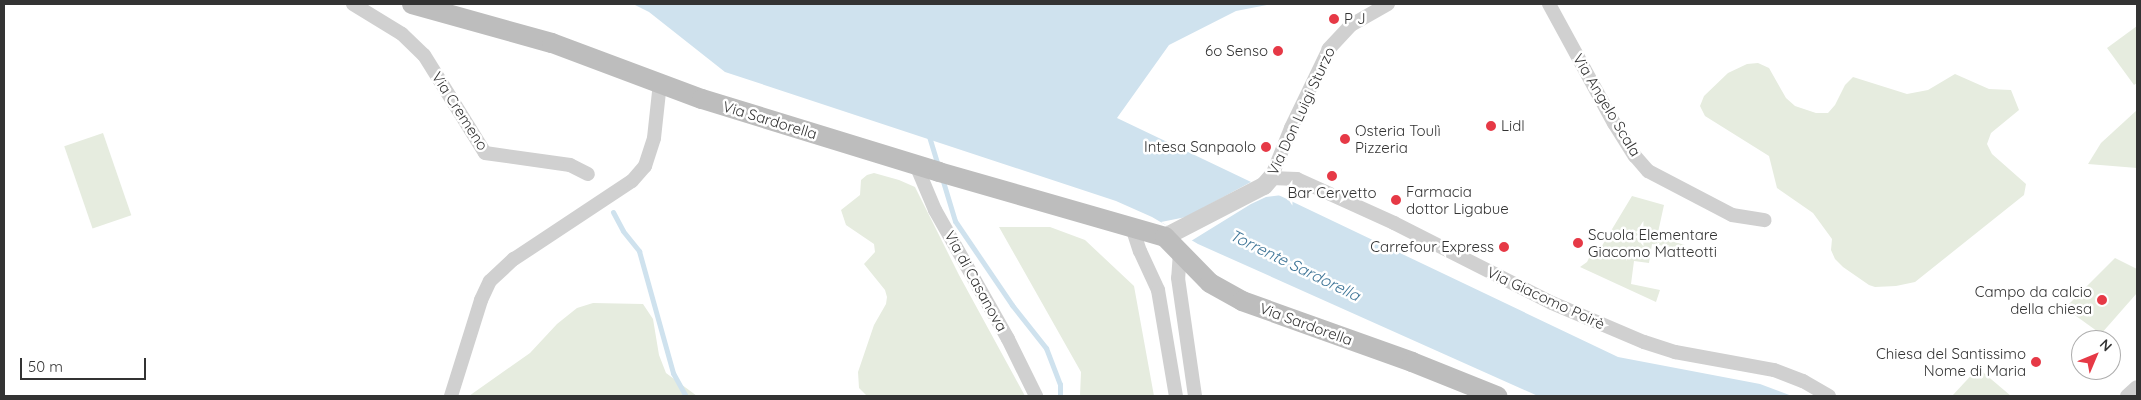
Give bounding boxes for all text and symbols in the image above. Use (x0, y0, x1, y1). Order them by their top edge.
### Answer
place label: P J (1344, 10, 1366, 28)
marker: P J (1328, 13, 1340, 25)
place label: 6o Senso (1205, 42, 1268, 60)
street label: Via Don Luigi Sturzo (1263, 44, 1339, 178)
marker: 6o Senso (1272, 45, 1284, 57)
street label: Via Angelo Scala (1569, 50, 1645, 160)
street label: Via Cremeno (428, 68, 492, 154)
street label: Via Sardorella (721, 97, 819, 143)
place label: Lidl (1501, 117, 1525, 135)
marker: Lidl (1485, 120, 1497, 132)
place label: Osteria Toulì Pizzeria (1355, 121, 1441, 156)
marker: Osteria Toulì Pizzeria (1339, 133, 1351, 145)
place label: Intesa Sanpaolo (1144, 138, 1256, 156)
marker: Intesa Sanpaolo (1260, 141, 1272, 153)
marker: Bar Cervetto (1326, 170, 1338, 182)
place label: Farmacia dottor Ligabue (1406, 182, 1509, 217)
place label: Bar Cervetto (1287, 184, 1377, 202)
marker: Farmacia dottor Ligabue (1390, 194, 1402, 206)
water label: Torrente Sardorella (1227, 225, 1363, 305)
place label: Scuola Elementare Giacomo Matteotti (1588, 225, 1718, 260)
street label: Via di Casanova (941, 227, 1011, 335)
marker: Scuola Elementare Giacomo Matteotti (1572, 237, 1584, 249)
place label: Carrefour Express (1370, 238, 1494, 256)
marker: Carrefour Express (1498, 241, 1510, 253)
street label: Via Giacomo Poirè (1484, 263, 1608, 333)
place label: Campo da calcio della chiesa (1975, 282, 2092, 317)
marker: Campo da calcio della chiesa (2096, 294, 2108, 306)
street label: Via Sardorella (1257, 299, 1355, 349)
north arrow (2071, 330, 2121, 380)
text: N (2096, 335, 2116, 355)
place label: Chiesa del Santissimo Nome di Maria (1876, 344, 2026, 379)
scale bar (22, 348, 149, 380)
marker: Chiesa del Santissimo Nome di Maria (2030, 356, 2042, 368)
text: 50 m (28, 357, 63, 376)

